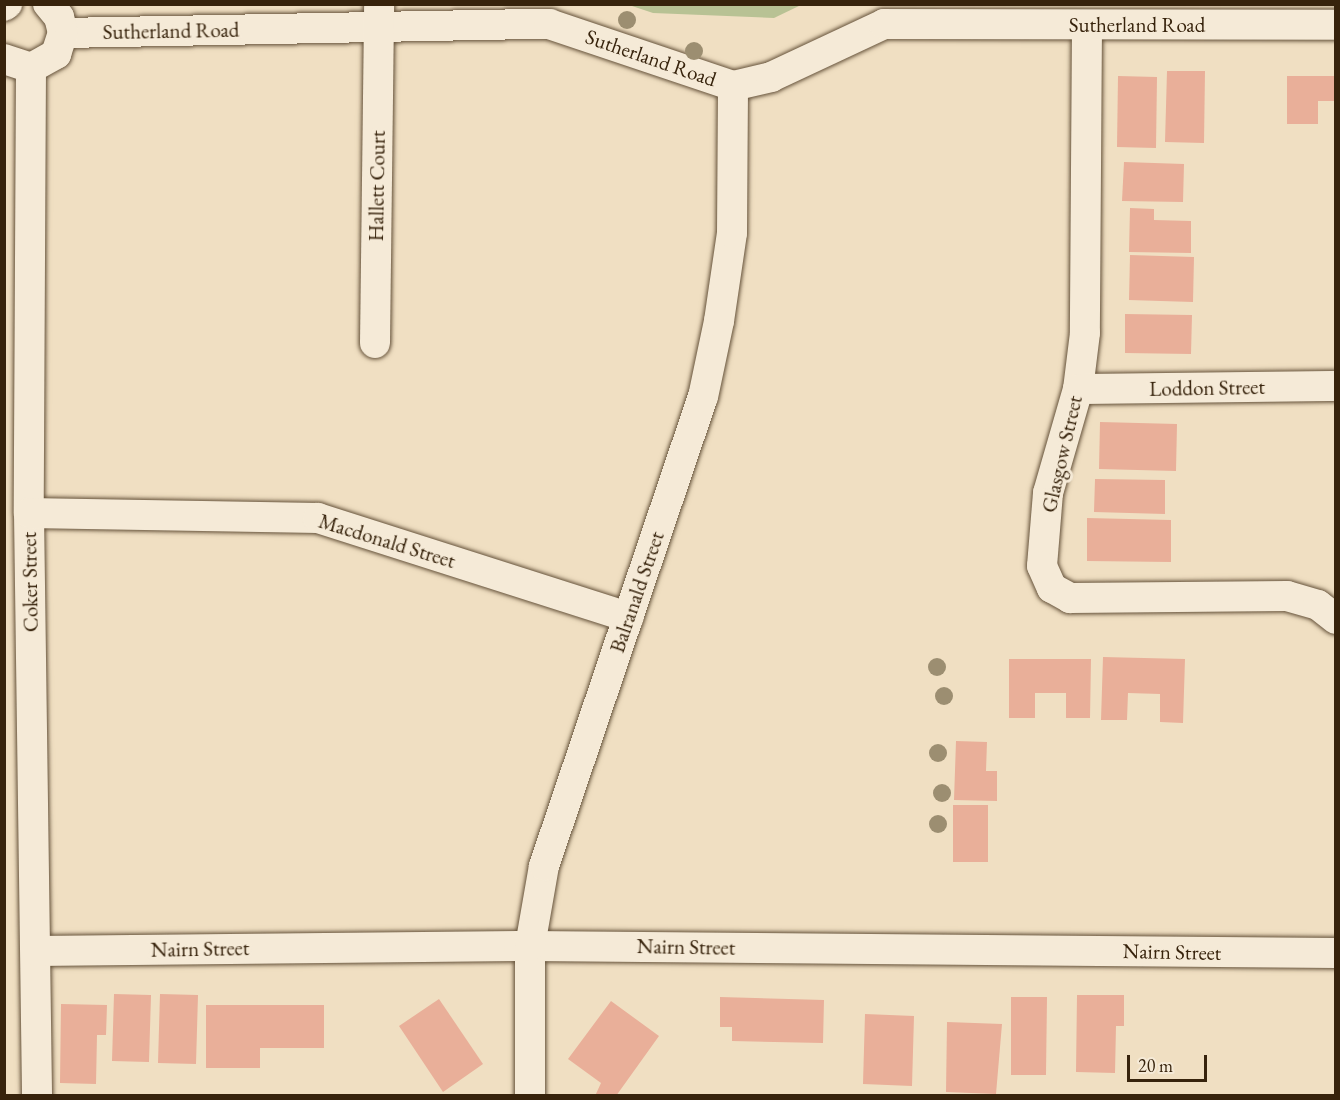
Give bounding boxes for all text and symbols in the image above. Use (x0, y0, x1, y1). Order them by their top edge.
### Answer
street label: Sutherland Road (1069, 12, 1205, 38)
street label: Sutherland Road (102, 17, 240, 45)
street label: Sutherland Road (582, 24, 720, 92)
street label: Hallett Court (363, 130, 391, 242)
street label: Loddon Street (1149, 374, 1265, 402)
street label: Glasgow Street (1036, 393, 1088, 515)
street label: Macdonald Street (316, 508, 458, 574)
street label: Balranald Street (604, 528, 670, 656)
street label: Coker Street (17, 532, 43, 632)
street label: Nairn Street (636, 934, 736, 960)
street label: Nairn Street (150, 936, 250, 962)
street label: Nairn Street (1122, 939, 1222, 965)
scale bar (1130, 1043, 1210, 1081)
text: 20 m (1138, 1054, 1173, 1077)

